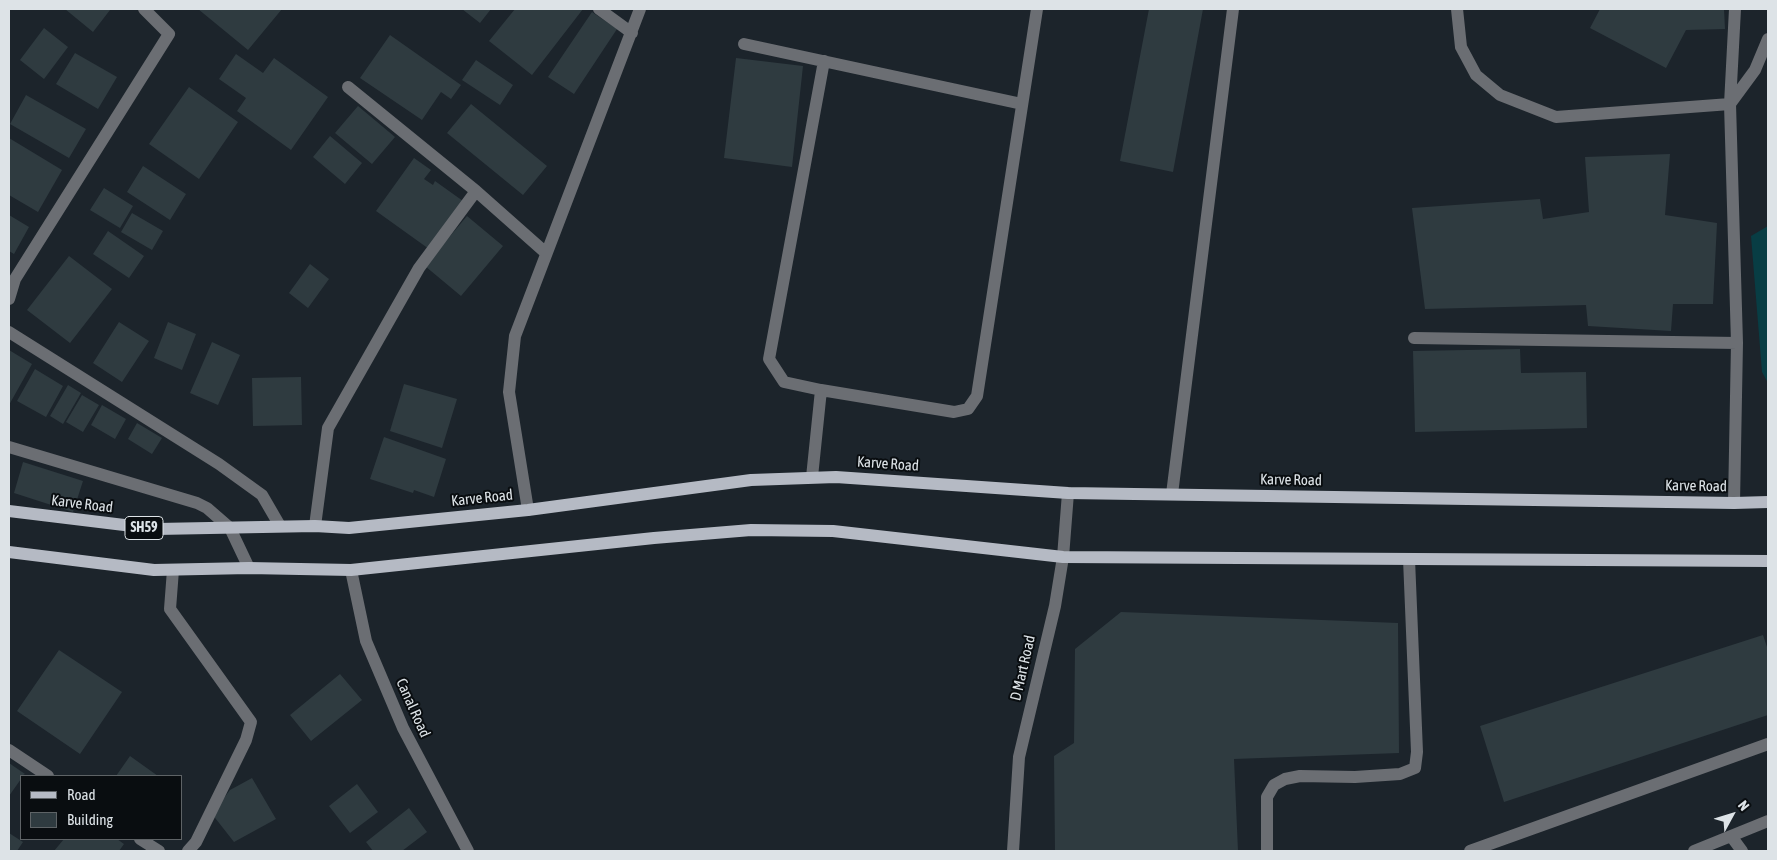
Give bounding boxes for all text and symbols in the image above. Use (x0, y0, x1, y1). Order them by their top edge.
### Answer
street label: Karve Road (856, 453, 920, 475)
street label: Karve Road (1260, 470, 1322, 490)
street label: Karve Road (1665, 476, 1727, 496)
street label: Karve Road (450, 486, 514, 510)
street label: Karve Road (50, 491, 114, 517)
road number: SH59 (125, 516, 163, 540)
street label: D Mart Road (1007, 633, 1039, 703)
street label: Canal Road (392, 676, 434, 740)
legend (20, 775, 182, 840)
text: Road (67, 786, 96, 803)
north arrow (1707, 790, 1757, 840)
text: N (1735, 797, 1752, 814)
text: Building (67, 811, 113, 828)

